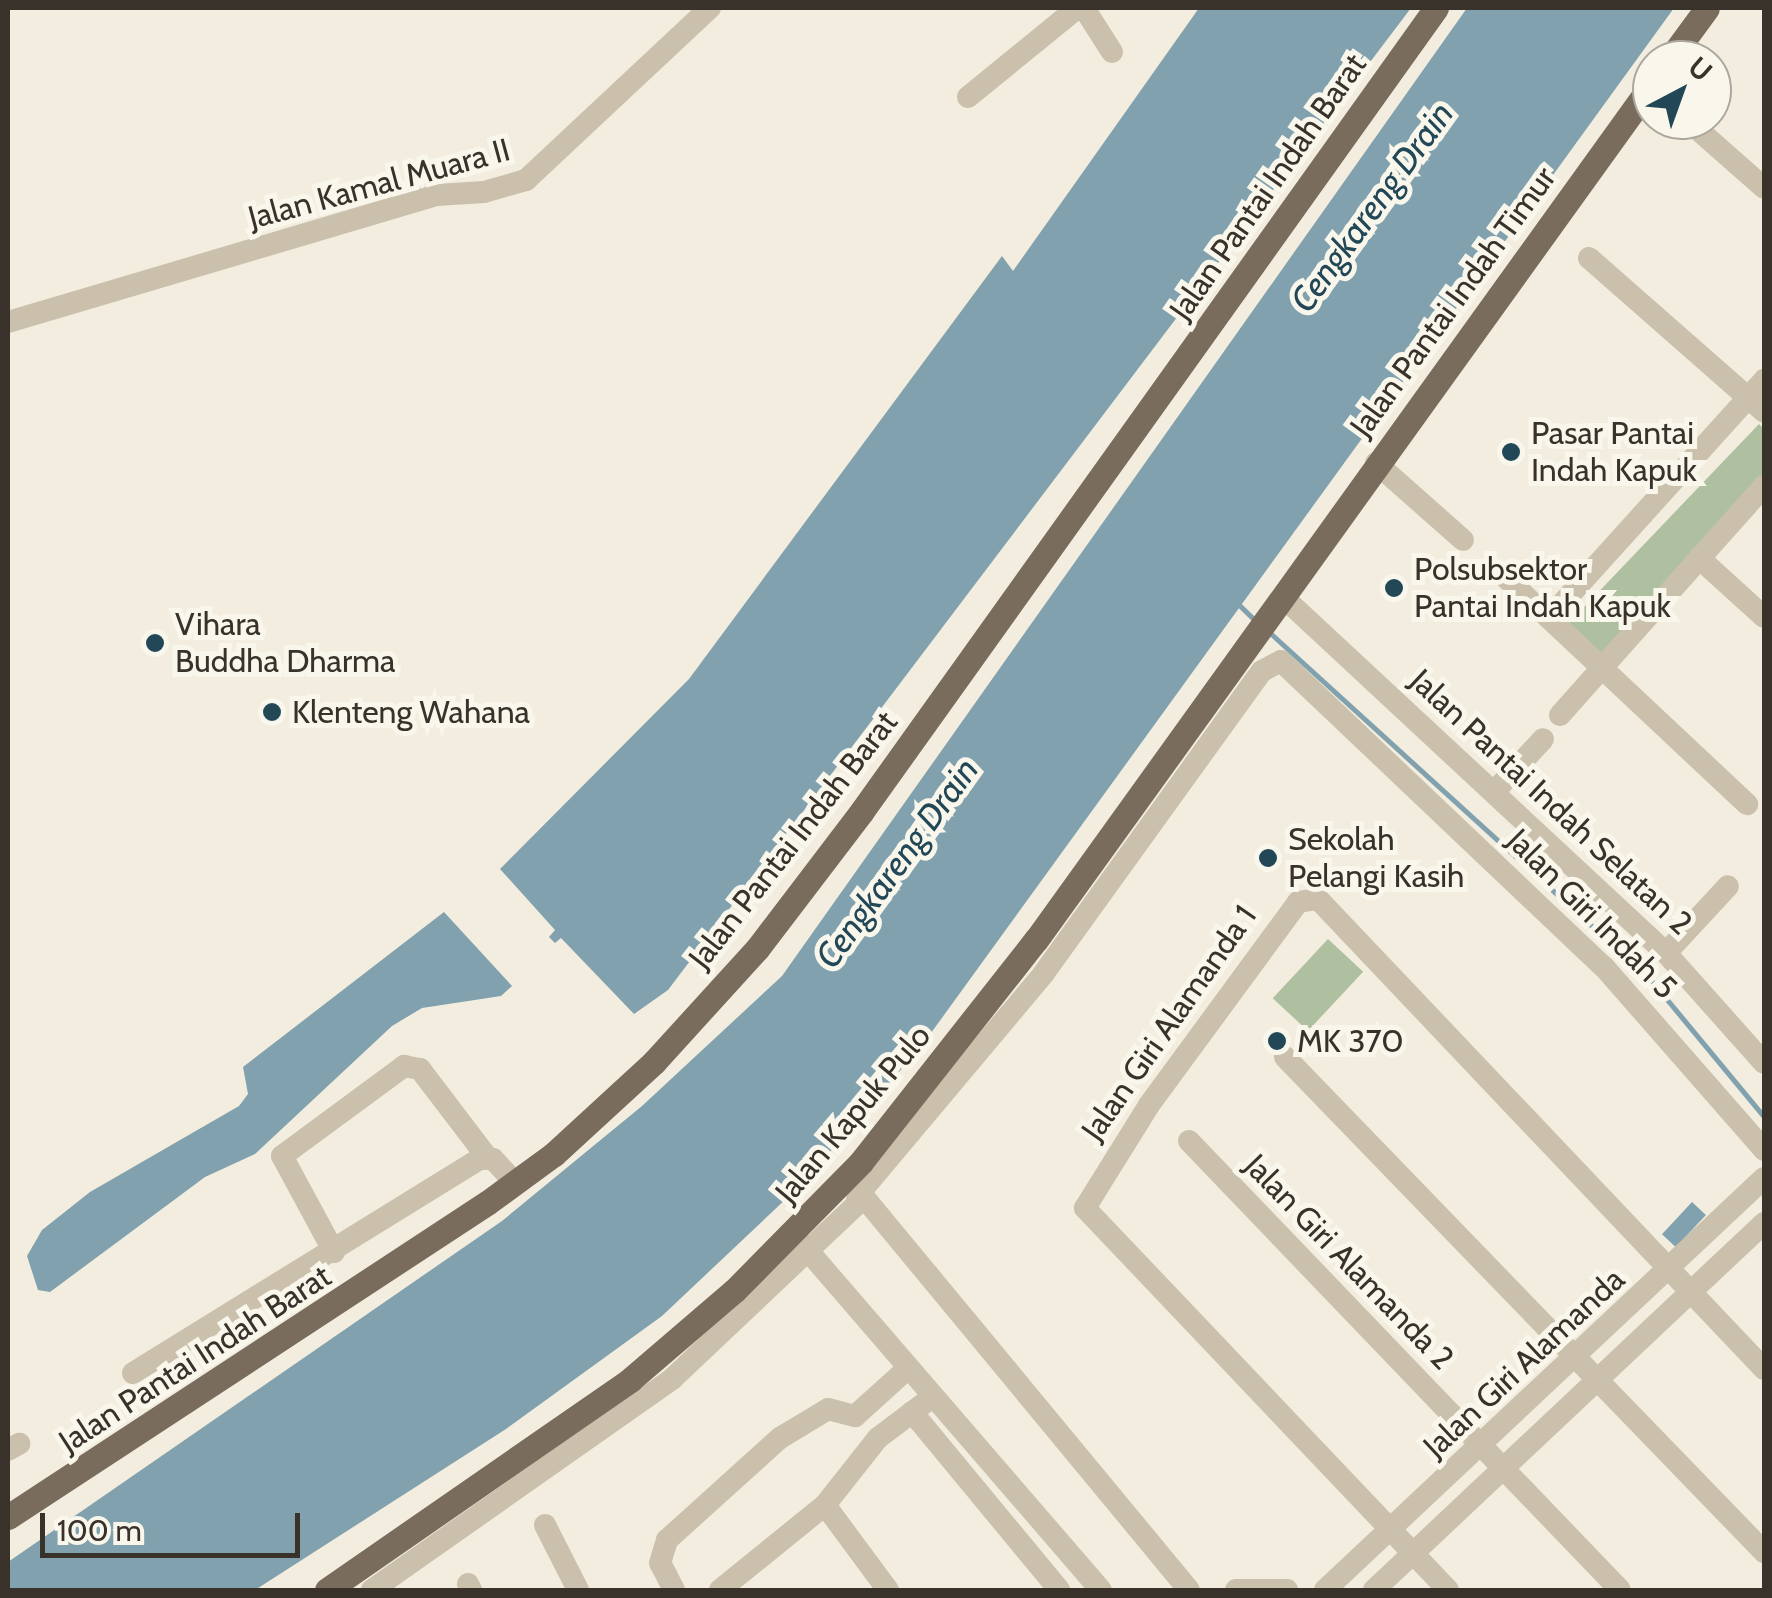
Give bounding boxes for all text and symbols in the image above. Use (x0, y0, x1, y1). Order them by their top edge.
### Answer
north arrow (1632, 40, 1732, 140)
street label: Jalan Pantai Indah Barat (1162, 47, 1374, 327)
text: U (1682, 49, 1719, 88)
water label: Cengkareng Drain (1282, 94, 1462, 320)
street label: Jalan Kamal Muara II (244, 131, 514, 237)
street label: Jalan Pantai Indah Timur (1342, 160, 1564, 444)
place label: Pasar Pantai Indah Kapuk (1531, 415, 1697, 490)
marker: Pasar Pantai Indah Kapuk (1500, 441, 1522, 463)
place label: Polsubsektor Pantai Indah Kapuk (1414, 551, 1671, 626)
marker: Polsubsektor Pantai Indah Kapuk (1383, 577, 1405, 599)
place label: Vihara Buddha Dharma (175, 606, 395, 681)
marker: Vihara Buddha Dharma (144, 632, 166, 654)
street label: Jalan Pantai Indah Selatan 2 (1402, 661, 1700, 943)
place label: Klenteng Wahana (292, 693, 530, 731)
marker: Klenteng Wahana (261, 701, 283, 723)
street label: Jalan Pantai Indah Barat (681, 704, 905, 976)
water label: Cengkareng Drain (807, 750, 987, 976)
place label: Sekolah Pelangi Kasih (1288, 821, 1464, 896)
street label: Jalan Giri Indah 5 (1499, 821, 1685, 1007)
marker: Sekolah Pelangi Kasih (1257, 847, 1279, 869)
street label: Jalan Giri Alamanda 1 (1074, 898, 1264, 1148)
street label: Jalan Kapuk Pulo (767, 1017, 939, 1211)
place label: MK 370 (1297, 1022, 1404, 1060)
marker: MK 370 (1266, 1030, 1288, 1052)
street label: Jalan Giri Alamanda 2 (1236, 1146, 1462, 1378)
street label: Jalan Pantai Indah Barat (52, 1257, 338, 1461)
street label: Jalan Giri Alamanda (1416, 1260, 1632, 1466)
scale bar (45, 1493, 305, 1555)
text: 100 m (57, 1512, 142, 1549)

